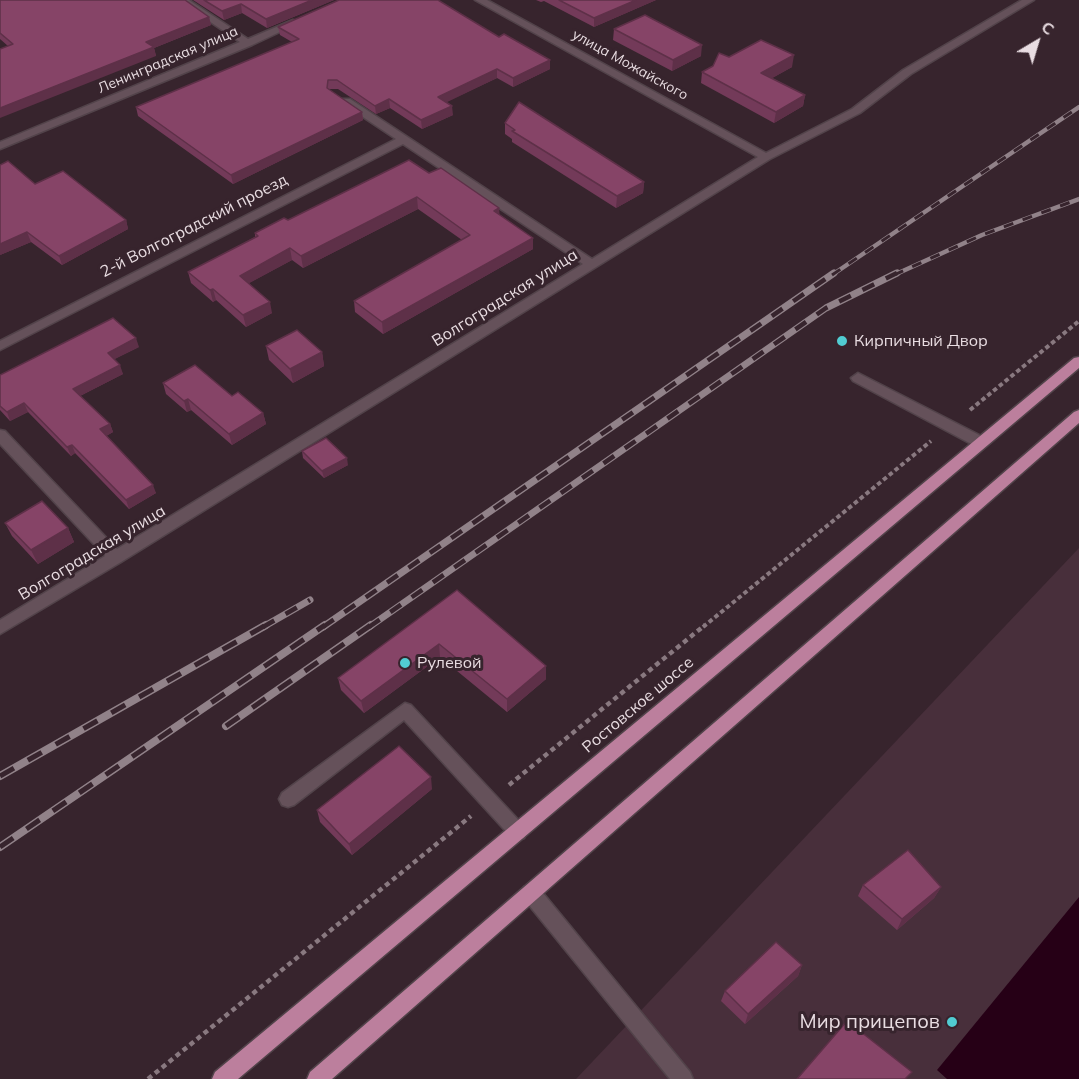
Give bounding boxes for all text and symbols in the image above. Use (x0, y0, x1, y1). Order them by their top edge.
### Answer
north arrow (1007, 12, 1067, 72)
text: С (1038, 17, 1059, 39)
street label: Ленинградская улица (95, 23, 241, 97)
street label: улица Можайского (569, 26, 691, 104)
street label: 2-й Волгоградский проезд (97, 170, 291, 282)
street label: Волгоградская улица (429, 245, 581, 351)
place label: Кирпичный Двор (854, 331, 988, 351)
marker: Кирпичный Двор (835, 334, 849, 348)
street label: Волгоградская улица (15, 501, 169, 605)
place label: Рулевой (417, 653, 482, 673)
street label: Ростовское шоссе (578, 653, 698, 757)
marker: Рулевой (398, 656, 412, 670)
place label: Мир прицепов (800, 1010, 940, 1034)
marker: Мир прицепов (945, 1015, 959, 1029)

